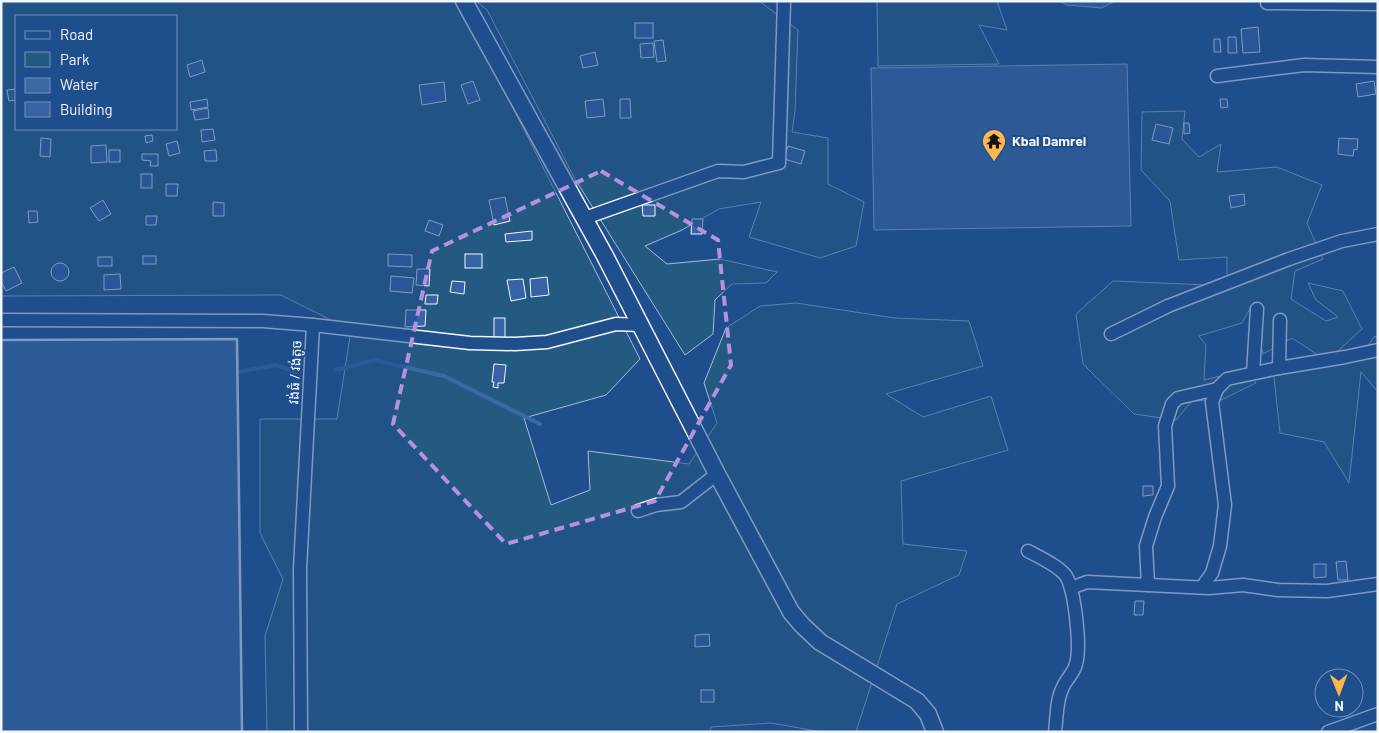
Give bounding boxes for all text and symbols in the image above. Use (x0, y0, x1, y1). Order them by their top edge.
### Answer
legend (15, 15, 178, 130)
text: Road (60, 25, 93, 43)
text: Park (60, 50, 90, 68)
text: Water (60, 75, 99, 93)
text: Building (60, 100, 113, 118)
temple icon: Kbal Damrei (981, 128, 1007, 162)
place label: Kbal Damrei (1012, 132, 1086, 149)
street label: វង់ធំ / វង់តូច (284, 339, 305, 405)
north arrow (1314, 668, 1364, 718)
text: N (1334, 698, 1344, 715)

